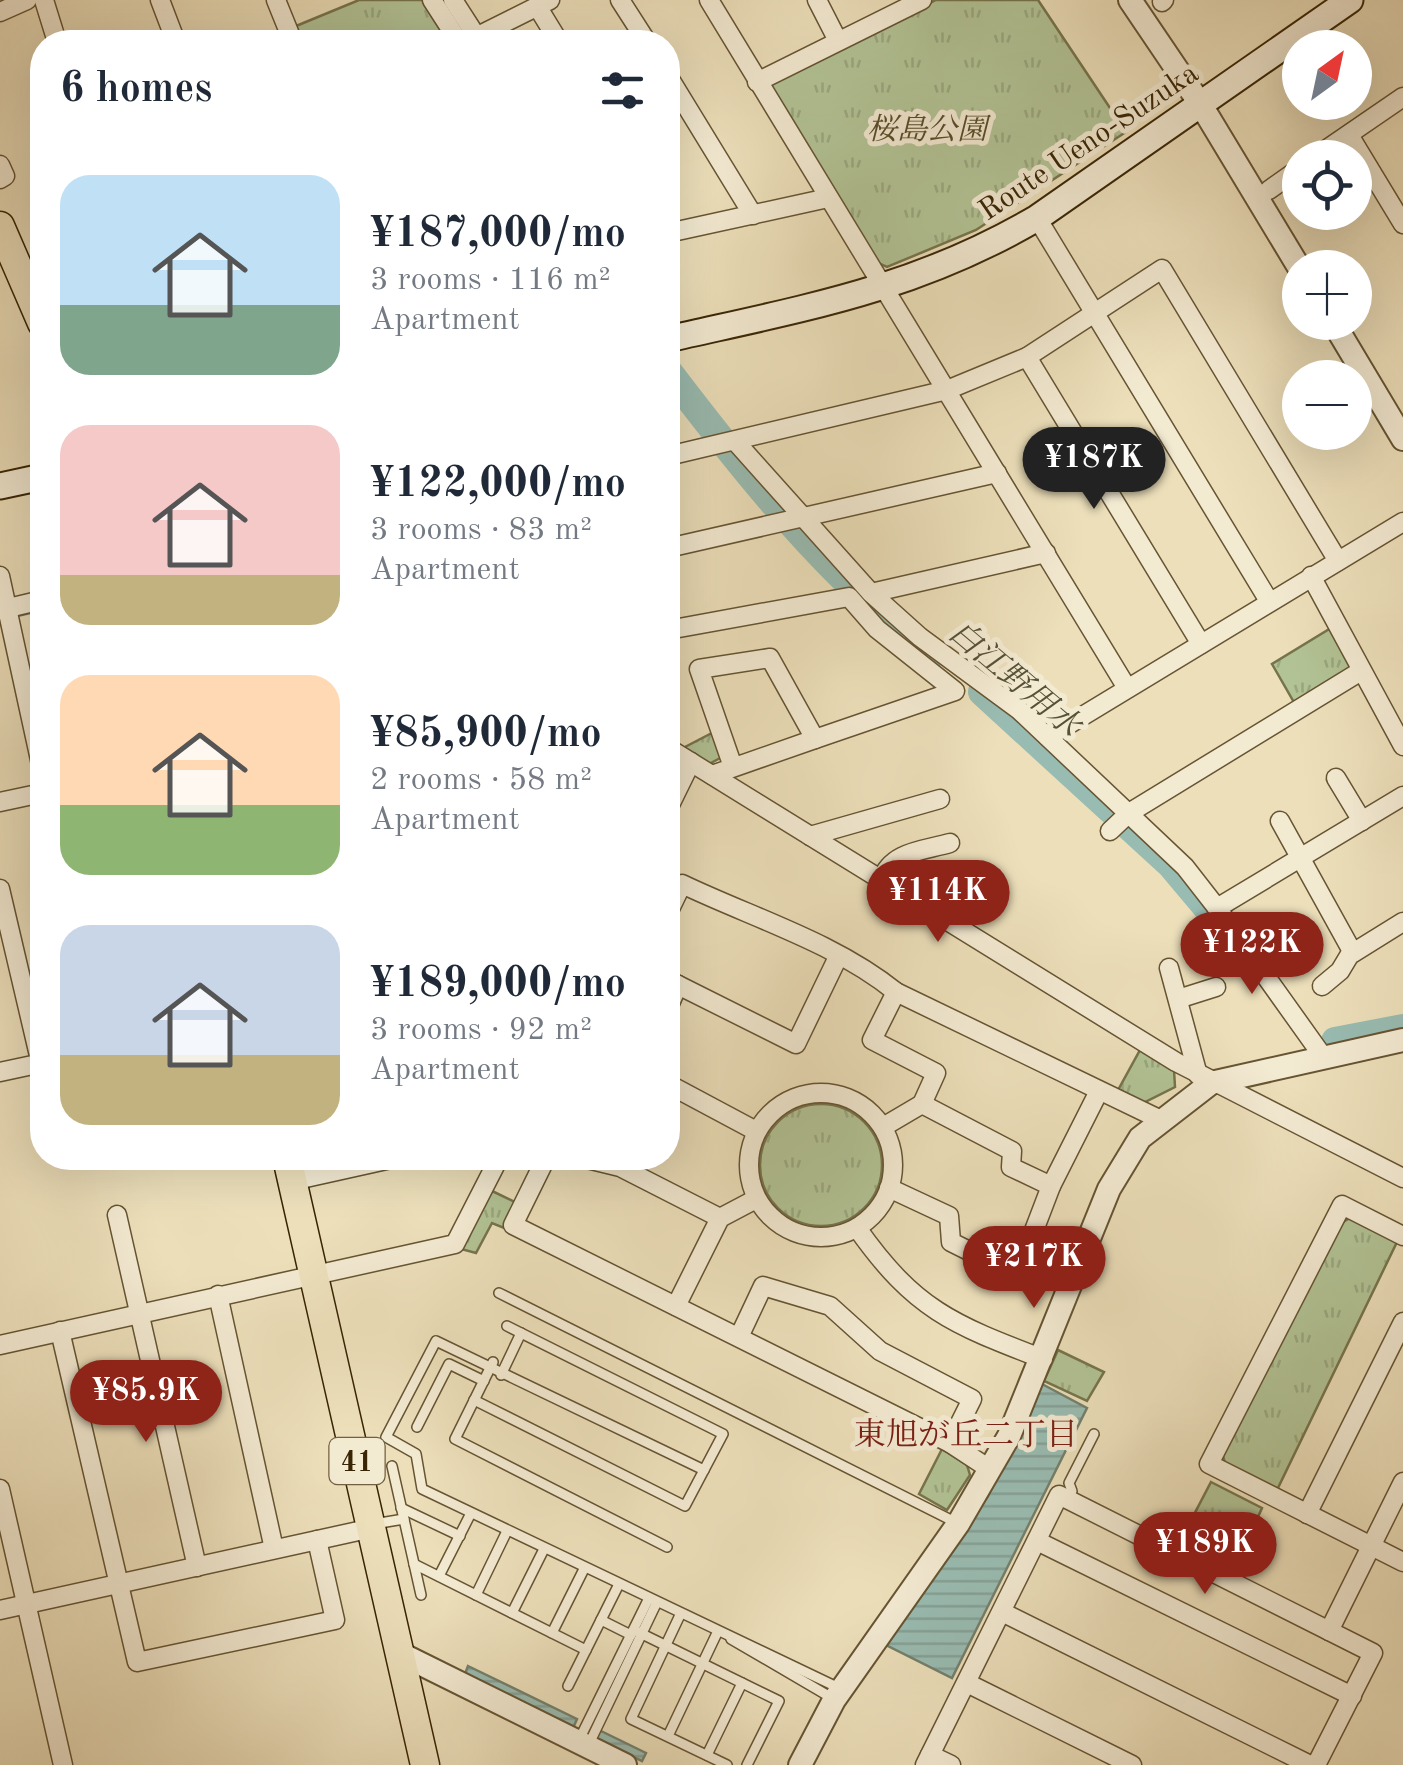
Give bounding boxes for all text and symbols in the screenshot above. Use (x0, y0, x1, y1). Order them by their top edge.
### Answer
north arrow (1282, 30, 1372, 120)
map controls (1282, 30, 1372, 450)
street label: Route Ueno-Suzuka (974, 58, 1204, 227)
icon: filters (595, 63, 650, 118)
text: 6 homes (60, 69, 212, 111)
park label: 桜島公園 (867, 113, 992, 146)
button: locate (1282, 140, 1372, 230)
text: ¥187,000/mo (370, 214, 626, 256)
icon: home (140, 215, 260, 335)
button: + (1282, 250, 1372, 340)
text: 3 rooms · 116 m² (370, 265, 611, 297)
text: Apartment (370, 305, 520, 337)
button: − (1282, 360, 1372, 450)
pin: ¥187K (1024, 427, 1164, 512)
text: ¥187K (1045, 443, 1143, 475)
text: ¥122,000/mo (370, 464, 626, 506)
icon: home (140, 465, 260, 585)
text: 3 rooms · 83 m² (370, 515, 592, 547)
text: Apartment (370, 555, 520, 587)
water label: 白江野用水 (941, 614, 1089, 746)
text: ¥85,900/mo (370, 714, 602, 756)
icon: home (140, 715, 260, 835)
text: 2 rooms · 58 m² (370, 765, 592, 797)
text: Apartment (370, 805, 520, 837)
pin: ¥114K (868, 860, 1008, 945)
text: ¥114K (889, 876, 987, 908)
pin: ¥122K (1182, 912, 1322, 997)
text: ¥122K (1203, 928, 1301, 960)
text: ¥189,000/mo (370, 964, 626, 1006)
icon: home (140, 965, 260, 1085)
text: 3 rooms · 92 m² (370, 1015, 592, 1047)
text: Apartment (370, 1055, 520, 1087)
pin: ¥217K (964, 1226, 1104, 1311)
text: ¥217K (985, 1242, 1083, 1274)
pin: ¥85.9K (65, 1360, 227, 1445)
text: ¥85.9K (92, 1376, 200, 1408)
district label: 東旭が丘二丁目 (854, 1417, 1078, 1453)
road number: 41 (330, 1438, 384, 1484)
pin: ¥189K (1135, 1512, 1275, 1597)
text: ¥189K (1156, 1528, 1254, 1560)

